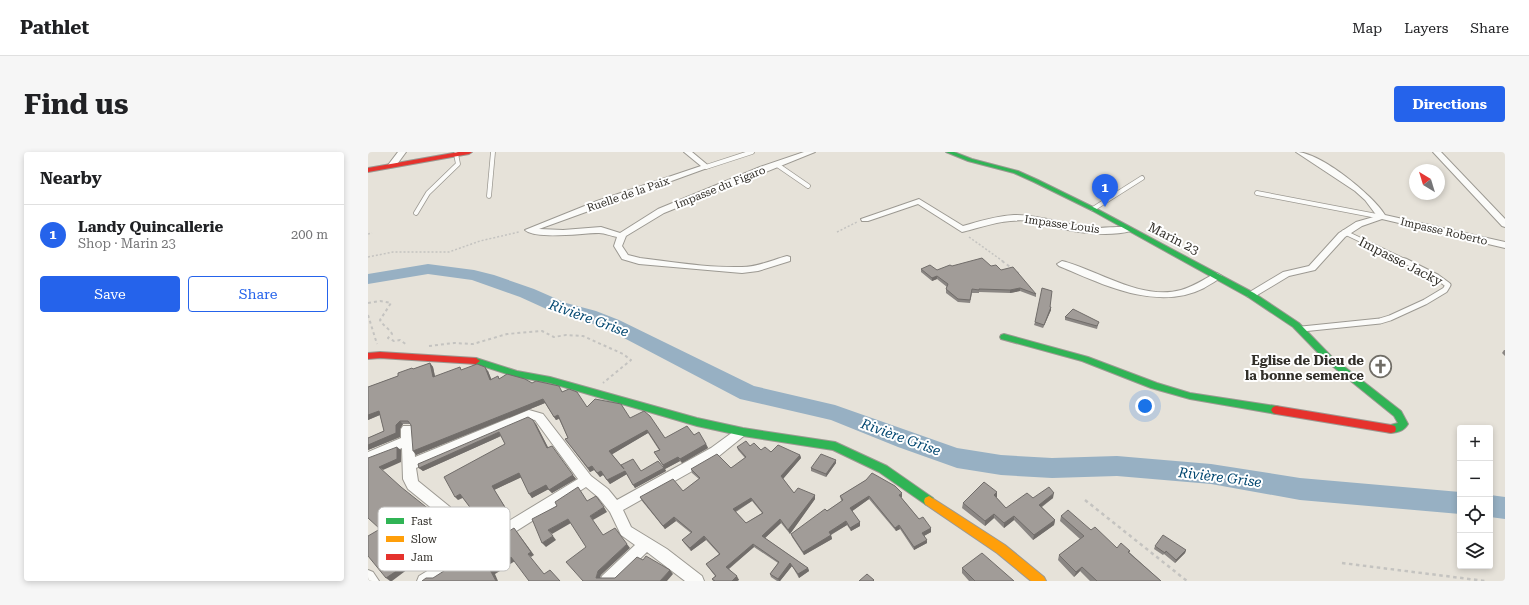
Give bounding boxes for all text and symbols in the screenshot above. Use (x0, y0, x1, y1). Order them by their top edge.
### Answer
text: Pathlet (20, 16, 89, 39)
text: Map (1352, 20, 1382, 36)
text: Layers (1404, 20, 1448, 36)
text: Share (1470, 20, 1509, 36)
button: Directions (1394, 86, 1505, 122)
text: Find us (24, 88, 128, 121)
street label: Impasse du Figaro (673, 163, 768, 212)
north arrow (1409, 164, 1445, 200)
text: Nearby (40, 168, 102, 188)
street label: Ruelle de la Paix (585, 174, 672, 215)
pin: 1 (1092, 174, 1118, 207)
street label: Impasse Louis (1024, 213, 1100, 236)
street label: Impasse Roberto (1399, 215, 1489, 248)
text: Landy Quincallerie (78, 218, 223, 236)
street label: Marin 23 (1146, 219, 1202, 258)
text: 1 (49, 227, 57, 242)
text: 200 m (291, 227, 328, 242)
street label: Impasse Jacky (1356, 234, 1445, 289)
text: Shop · Marin 23 (78, 236, 176, 251)
button: Save (40, 276, 180, 312)
button: Share (188, 276, 328, 312)
water label: Rivière Grise (546, 296, 631, 340)
place label: Eglise de Dieu de la bonne semence (1245, 353, 1364, 383)
church icon: Eglise de Dieu de la bonne semence (1367, 354, 1393, 380)
your location (1135, 396, 1155, 416)
water label: Rivière Grise (858, 415, 943, 459)
map controls (1457, 425, 1493, 569)
button: + (1457, 425, 1493, 461)
button: − (1457, 461, 1493, 497)
water label: Rivière Grise (1177, 464, 1262, 490)
button: locate (1457, 497, 1493, 533)
legend (378, 507, 510, 571)
text: Fast (411, 515, 432, 528)
text: Slow (411, 533, 438, 546)
button: layers (1457, 533, 1493, 569)
text: Jam (411, 551, 433, 564)

